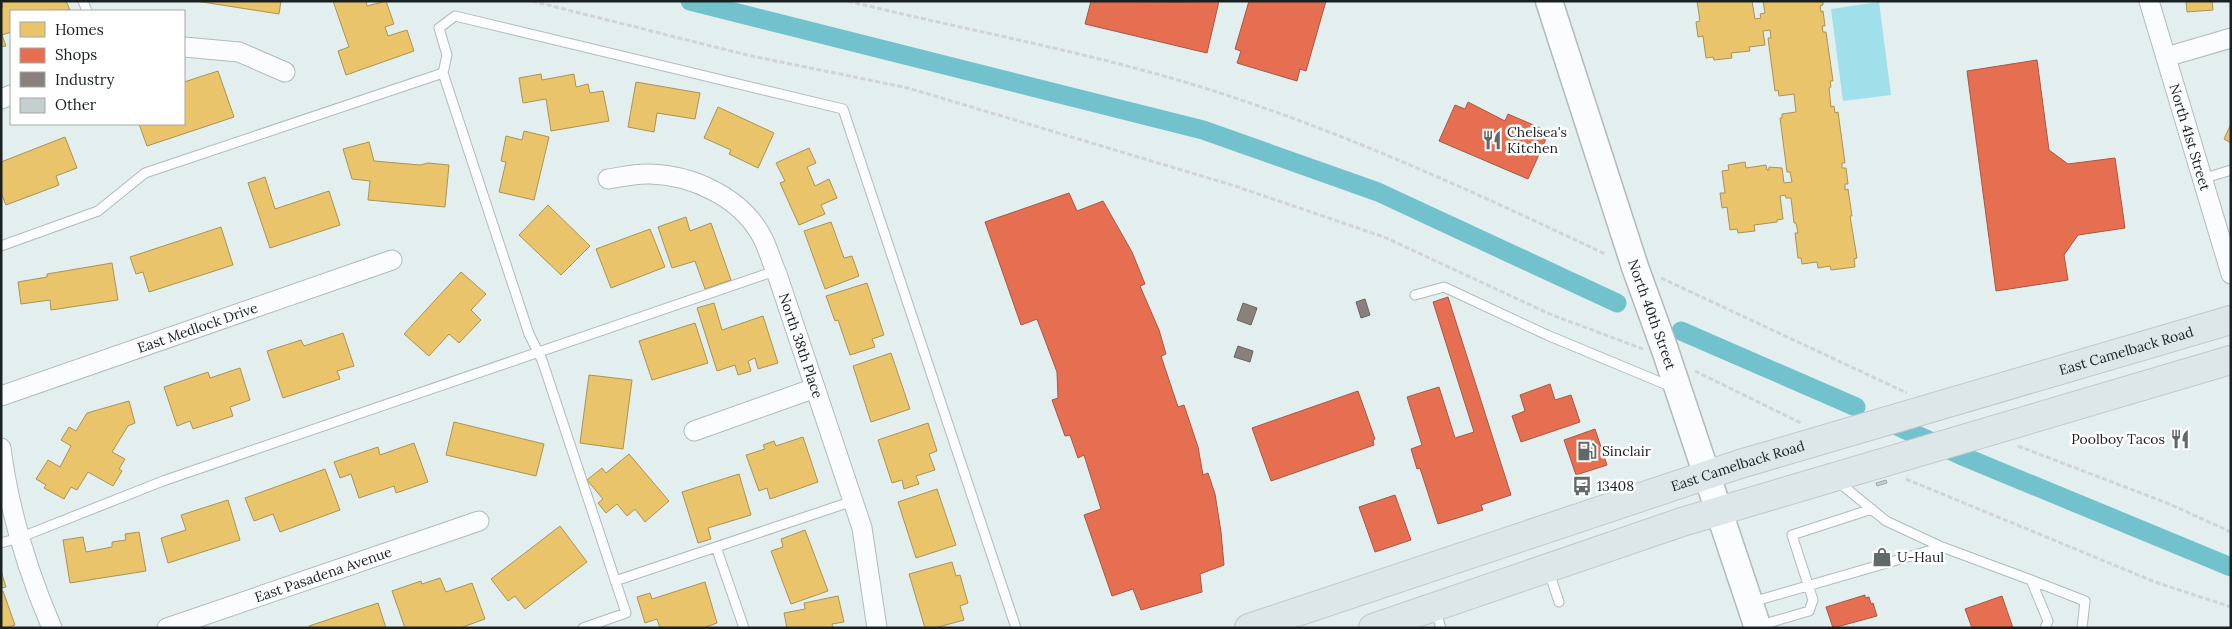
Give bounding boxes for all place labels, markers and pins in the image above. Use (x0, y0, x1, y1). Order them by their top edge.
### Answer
place label: Chelsea's Kitchen (1507, 123, 1567, 157)
restaurant icon: Chelsea's Kitchen (1481, 129, 1503, 151)
restaurant icon: Poolboy Tacos (2169, 428, 2191, 450)
place label: Poolboy Tacos (2071, 430, 2165, 448)
fuel station icon: Sinclair (1576, 440, 1598, 462)
place label: Sinclair (1602, 442, 1651, 460)
bus stop icon: 13408 (1571, 475, 1593, 497)
place label: 13408 (1597, 477, 1634, 495)
shop icon: U-Haul (1871, 546, 1893, 568)
place label: U-Haul (1897, 548, 1944, 566)

